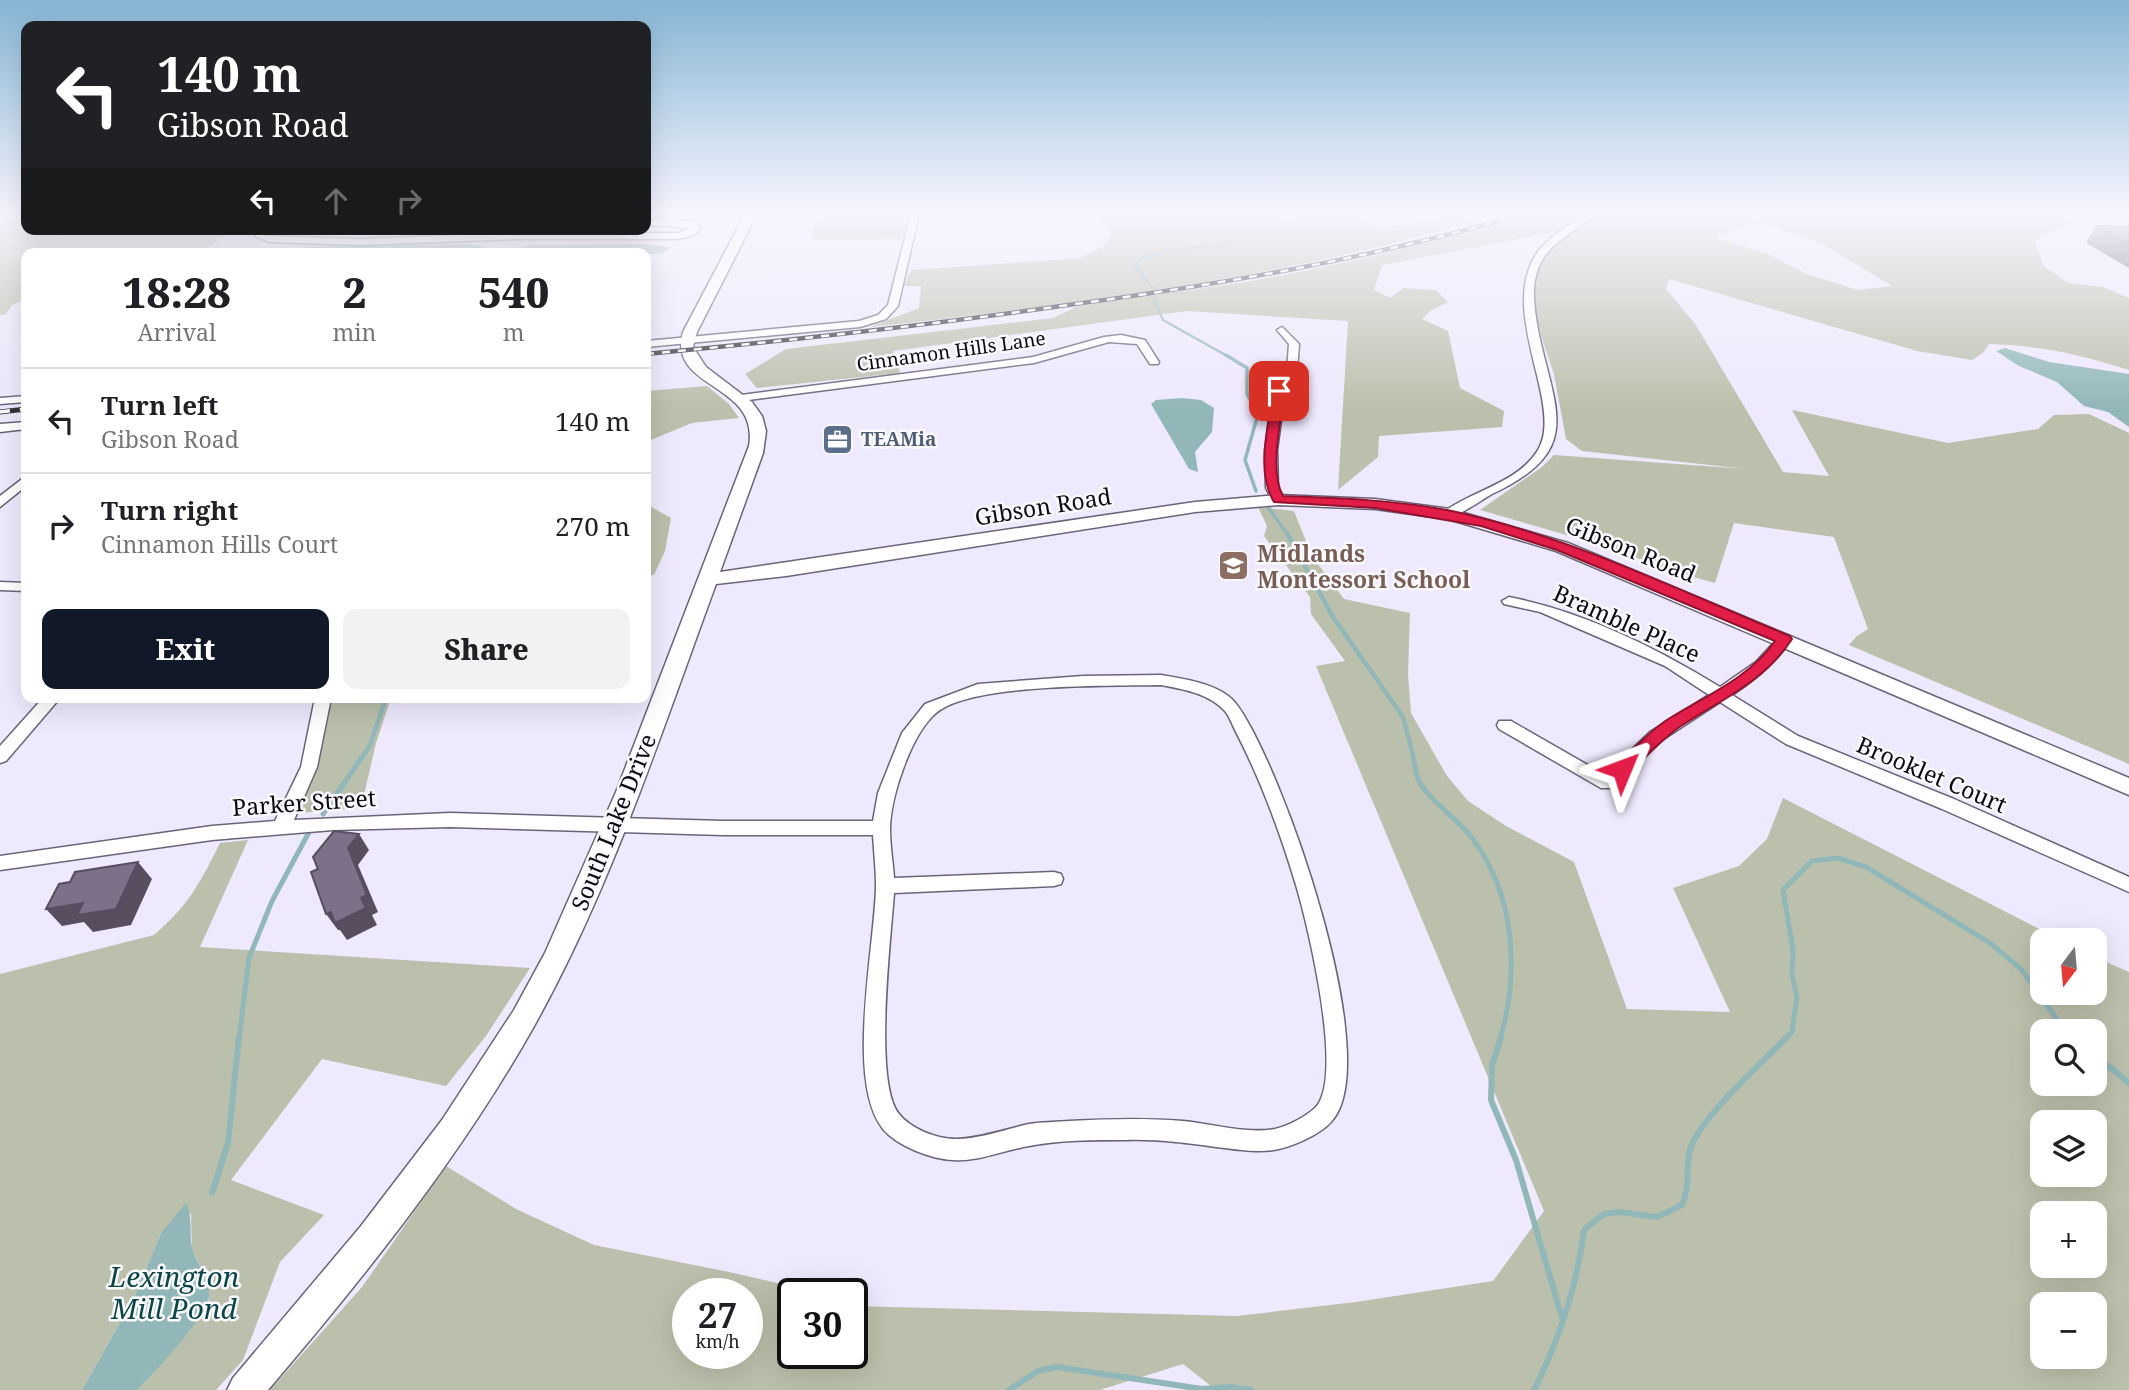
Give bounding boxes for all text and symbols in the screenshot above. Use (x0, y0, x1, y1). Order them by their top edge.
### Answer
text: 140 m (157, 40, 301, 106)
icon: left (42, 49, 133, 140)
text: Gibson Road (157, 103, 349, 146)
icon: left (244, 182, 282, 220)
icon: ahead (317, 182, 355, 220)
icon: right (390, 182, 428, 220)
text: 18:28 (123, 263, 231, 320)
text: 2 (343, 263, 366, 320)
text: 540 (478, 263, 549, 320)
text: Arrival (137, 316, 216, 348)
text: min (332, 316, 376, 348)
text: m (503, 316, 525, 348)
street label: Cinnamon Hills Lane (855, 325, 1047, 377)
pin (1249, 361, 1309, 421)
icon: arrive (1260, 372, 1298, 410)
text: Turn left (101, 387, 218, 423)
icon: left (42, 402, 80, 440)
text: 140 m (555, 403, 630, 439)
office icon: TEAMia (821, 422, 855, 456)
text: Gibson Road (101, 423, 239, 455)
place label: TEAMia (861, 426, 936, 452)
street label: Gibson Road (972, 479, 1114, 533)
text: Turn right (101, 492, 238, 528)
icon: right (42, 507, 80, 545)
text: 270 m (555, 508, 630, 544)
street label: Gibson Road (1561, 508, 1701, 590)
text: Cinnamon Hills Court (101, 528, 338, 560)
place label: Midlands Montessori School (1257, 537, 1470, 595)
school or university icon: Midlands Montessori School (1217, 549, 1251, 583)
street label: Bramble Place (1549, 576, 1705, 670)
button: Exit (42, 609, 329, 689)
button: Share (343, 609, 630, 689)
street label: Brooklet Court (1852, 728, 2012, 820)
street label: South Lake Drive (563, 729, 663, 915)
position arrow (1585, 732, 1659, 806)
street label: Parker Street (231, 781, 377, 823)
north arrow (2030, 928, 2107, 1004)
map controls (2030, 928, 2107, 1369)
button: search (2030, 1019, 2107, 1096)
button: layers (2030, 1110, 2107, 1187)
button: + (2030, 1201, 2107, 1278)
water label: Lexington Mill Pond (108, 1257, 239, 1327)
speed limit sign: 30 (777, 1278, 868, 1369)
text: 27 (698, 1291, 737, 1338)
button: − (2030, 1292, 2107, 1369)
text: km/h (695, 1329, 740, 1353)

